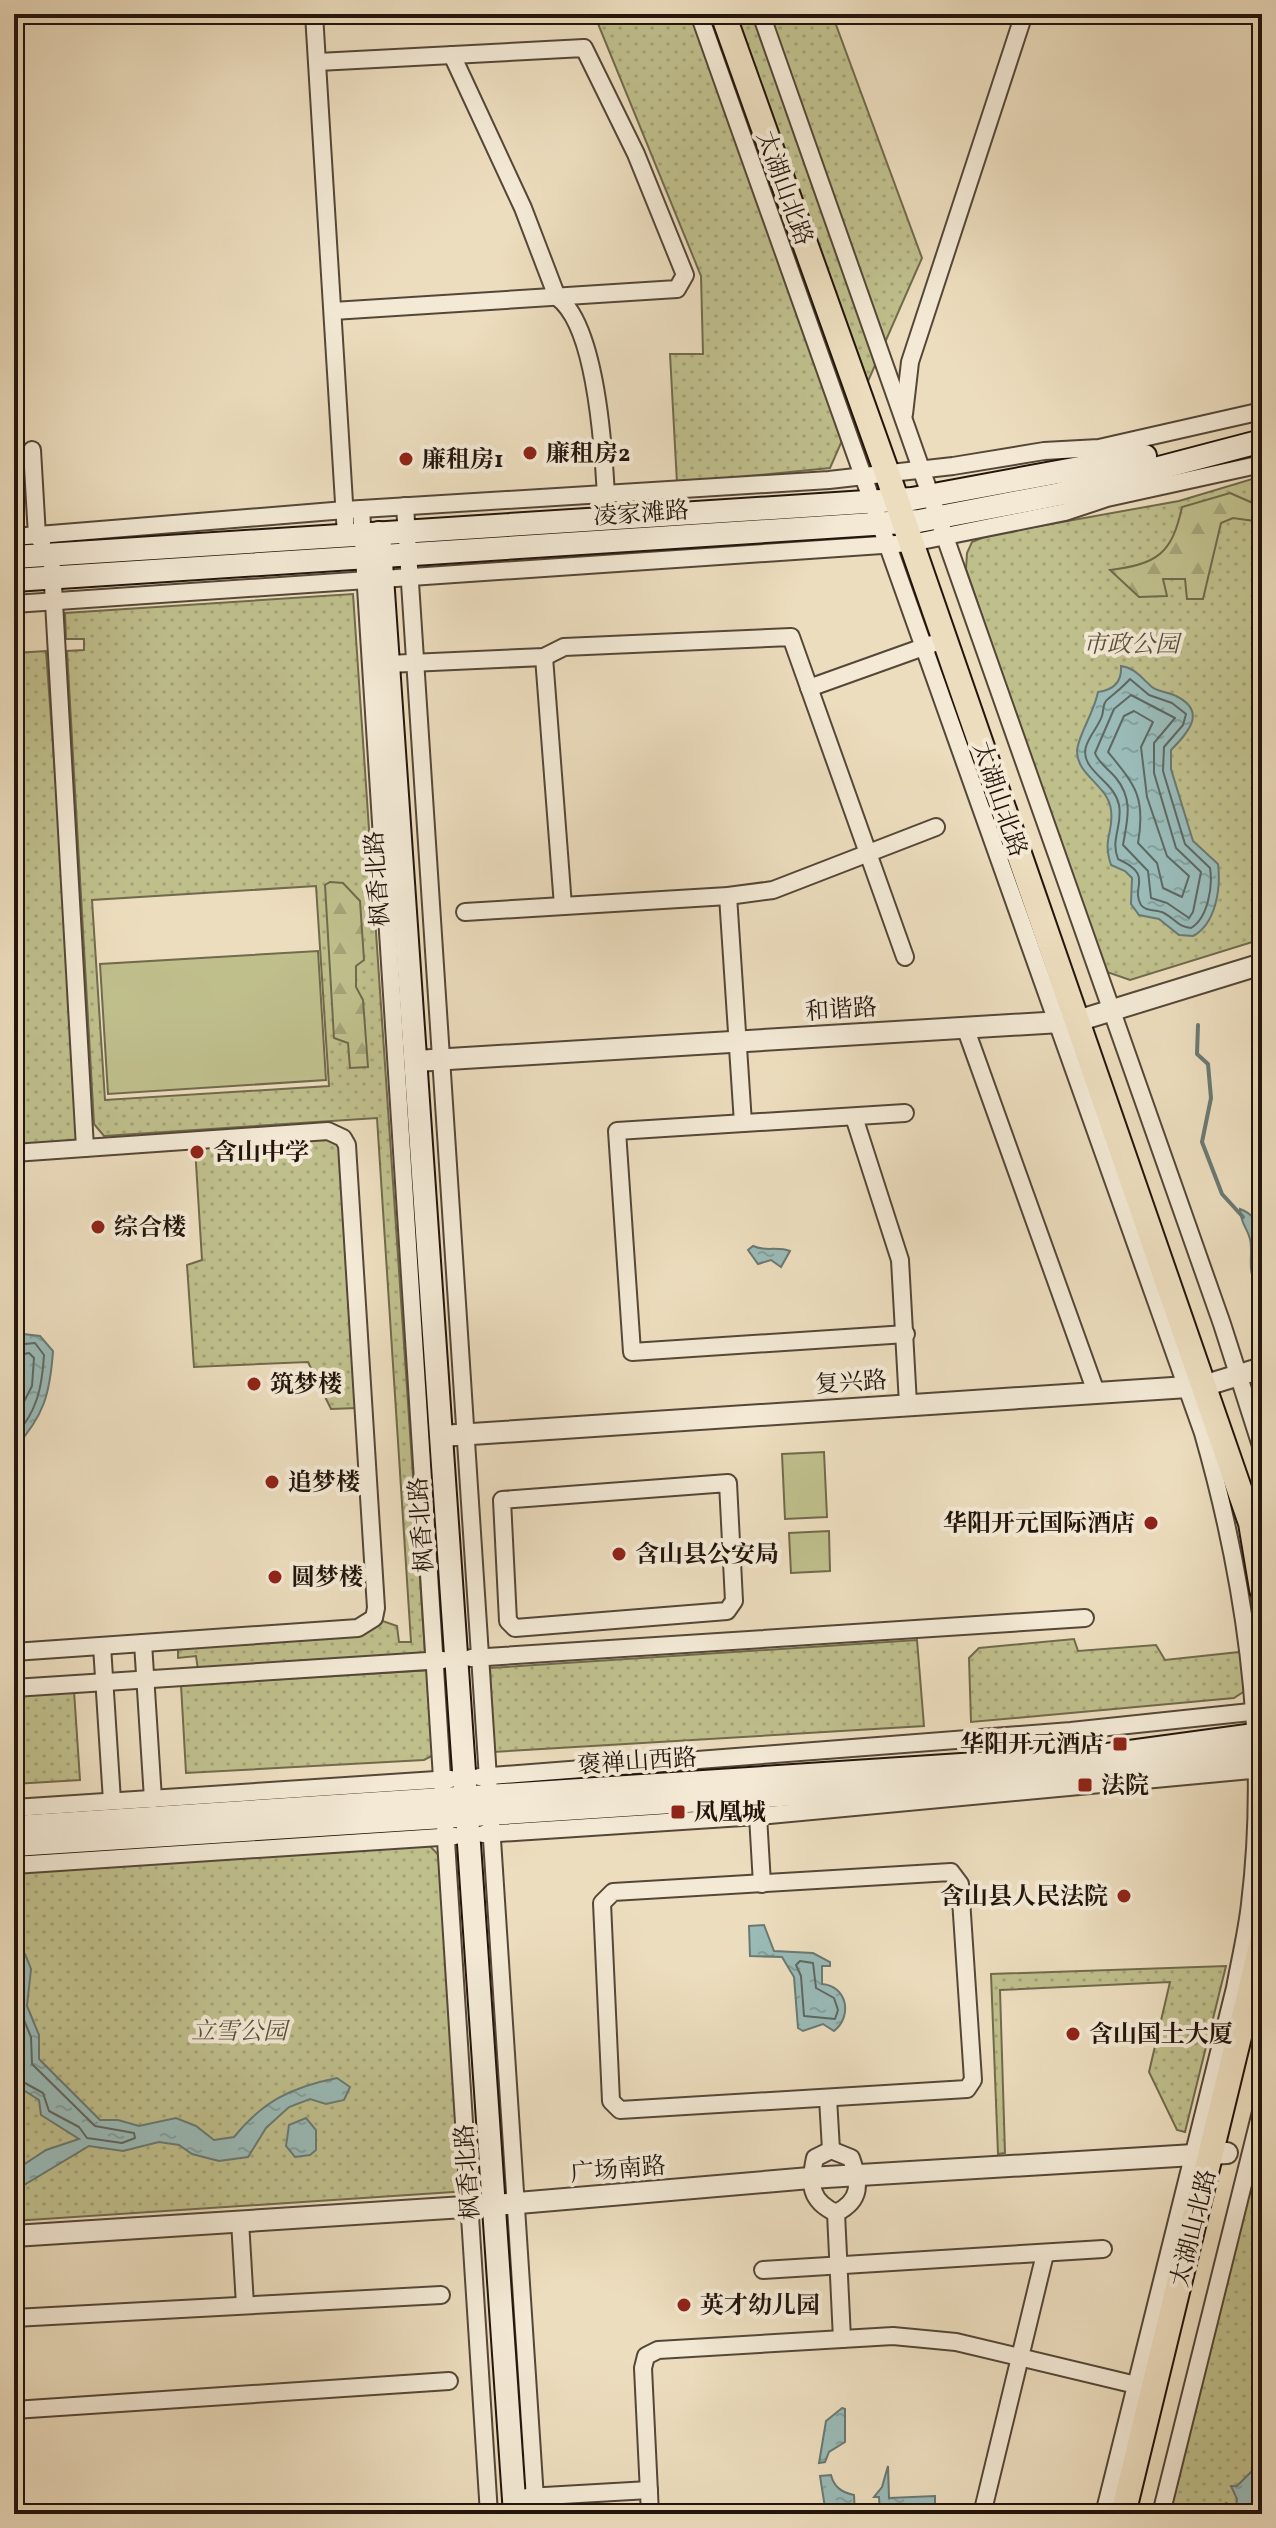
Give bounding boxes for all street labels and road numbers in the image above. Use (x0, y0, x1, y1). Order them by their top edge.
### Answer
street label: 太湖山北路 (747, 126, 820, 251)
street label: 凌家滩路 (592, 495, 690, 535)
street label: 太湖山北路 (963, 737, 1034, 862)
street label: 枫香北路 (359, 830, 399, 928)
street label: 和谐路 (804, 992, 878, 1030)
street label: 复兴路 (814, 1365, 888, 1403)
street label: 枫香北路 (403, 1476, 443, 1574)
street label: 褒禅山西路 (576, 1742, 698, 1784)
street label: 枫香北路 (449, 2123, 489, 2221)
street label: 广场南路 (569, 2150, 667, 2192)
street label: 太湖山北路 (1164, 2166, 1226, 2291)

